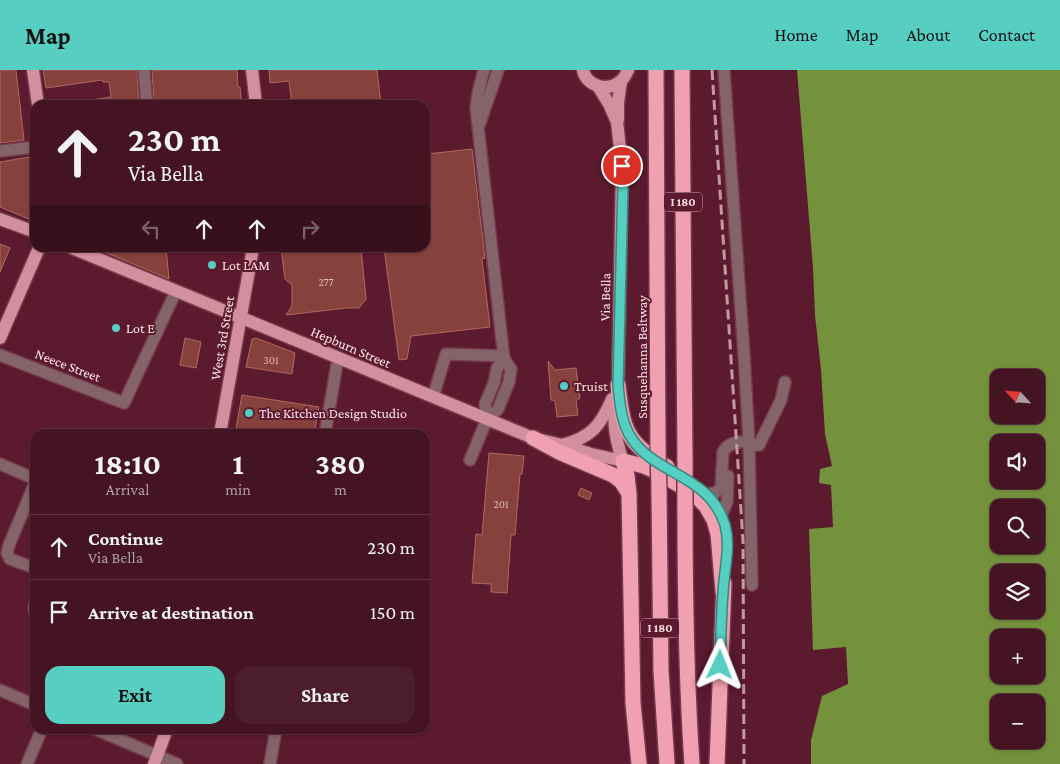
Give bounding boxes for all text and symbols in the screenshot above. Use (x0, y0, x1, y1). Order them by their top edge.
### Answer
text: Map (25, 22, 71, 49)
text: Home (775, 25, 818, 45)
text: Map (846, 25, 878, 45)
text: About (906, 25, 950, 45)
text: Contact (978, 25, 1035, 45)
icon: ahead (45, 120, 110, 185)
text: 230 m (128, 120, 221, 159)
pin (601, 145, 643, 187)
icon: arrive (608, 152, 636, 180)
text: Via Bella (128, 161, 204, 186)
road number: I 180 (664, 192, 702, 212)
icon: left (137, 215, 165, 243)
icon: ahead (190, 215, 218, 243)
icon: ahead (243, 215, 271, 243)
icon: right (296, 215, 324, 243)
place label: Lot LAM (222, 257, 270, 273)
marker: Lot LAM (206, 259, 218, 271)
street label: Via Bella (597, 272, 613, 321)
house number: 277 (318, 276, 334, 288)
street label: West 3rd Street (207, 294, 237, 381)
street label: Susquehanna Beltway (634, 295, 650, 419)
place label: Lot E (126, 320, 155, 336)
marker: Lot E (110, 322, 122, 334)
street label: Hepburn Street (309, 323, 394, 371)
street label: Neece Street (33, 345, 103, 385)
house number: 301 (263, 354, 279, 366)
north arrow (990, 369, 1045, 424)
map controls (990, 369, 1045, 749)
place label: Truist (574, 378, 608, 394)
marker: Truist (558, 380, 570, 392)
place label: The Kitchen Design Studio (259, 405, 407, 421)
marker: The Kitchen Design Studio (243, 407, 255, 419)
button: sound (990, 434, 1045, 489)
text: 18:10 (94, 447, 161, 480)
text: 1 (232, 447, 244, 480)
text: 380 (315, 447, 366, 480)
text: Arrival (106, 481, 149, 498)
text: min (225, 481, 251, 498)
text: m (334, 481, 347, 498)
house number: 201 (493, 498, 509, 510)
button: search (990, 499, 1045, 554)
text: Continue (88, 528, 163, 549)
icon: ahead (45, 533, 73, 561)
text: 230 m (367, 537, 415, 558)
text: Via Bella (88, 549, 143, 566)
button: layers (990, 564, 1045, 619)
icon: arrive (45, 598, 73, 626)
text: Arrive at destination (88, 602, 254, 623)
text: 150 m (370, 602, 415, 623)
road number: I 180 (641, 618, 679, 638)
button: + (990, 629, 1045, 684)
position arrow (693, 638, 745, 690)
button: Exit (45, 666, 225, 724)
button: Share (235, 666, 415, 724)
button: − (990, 694, 1045, 749)

